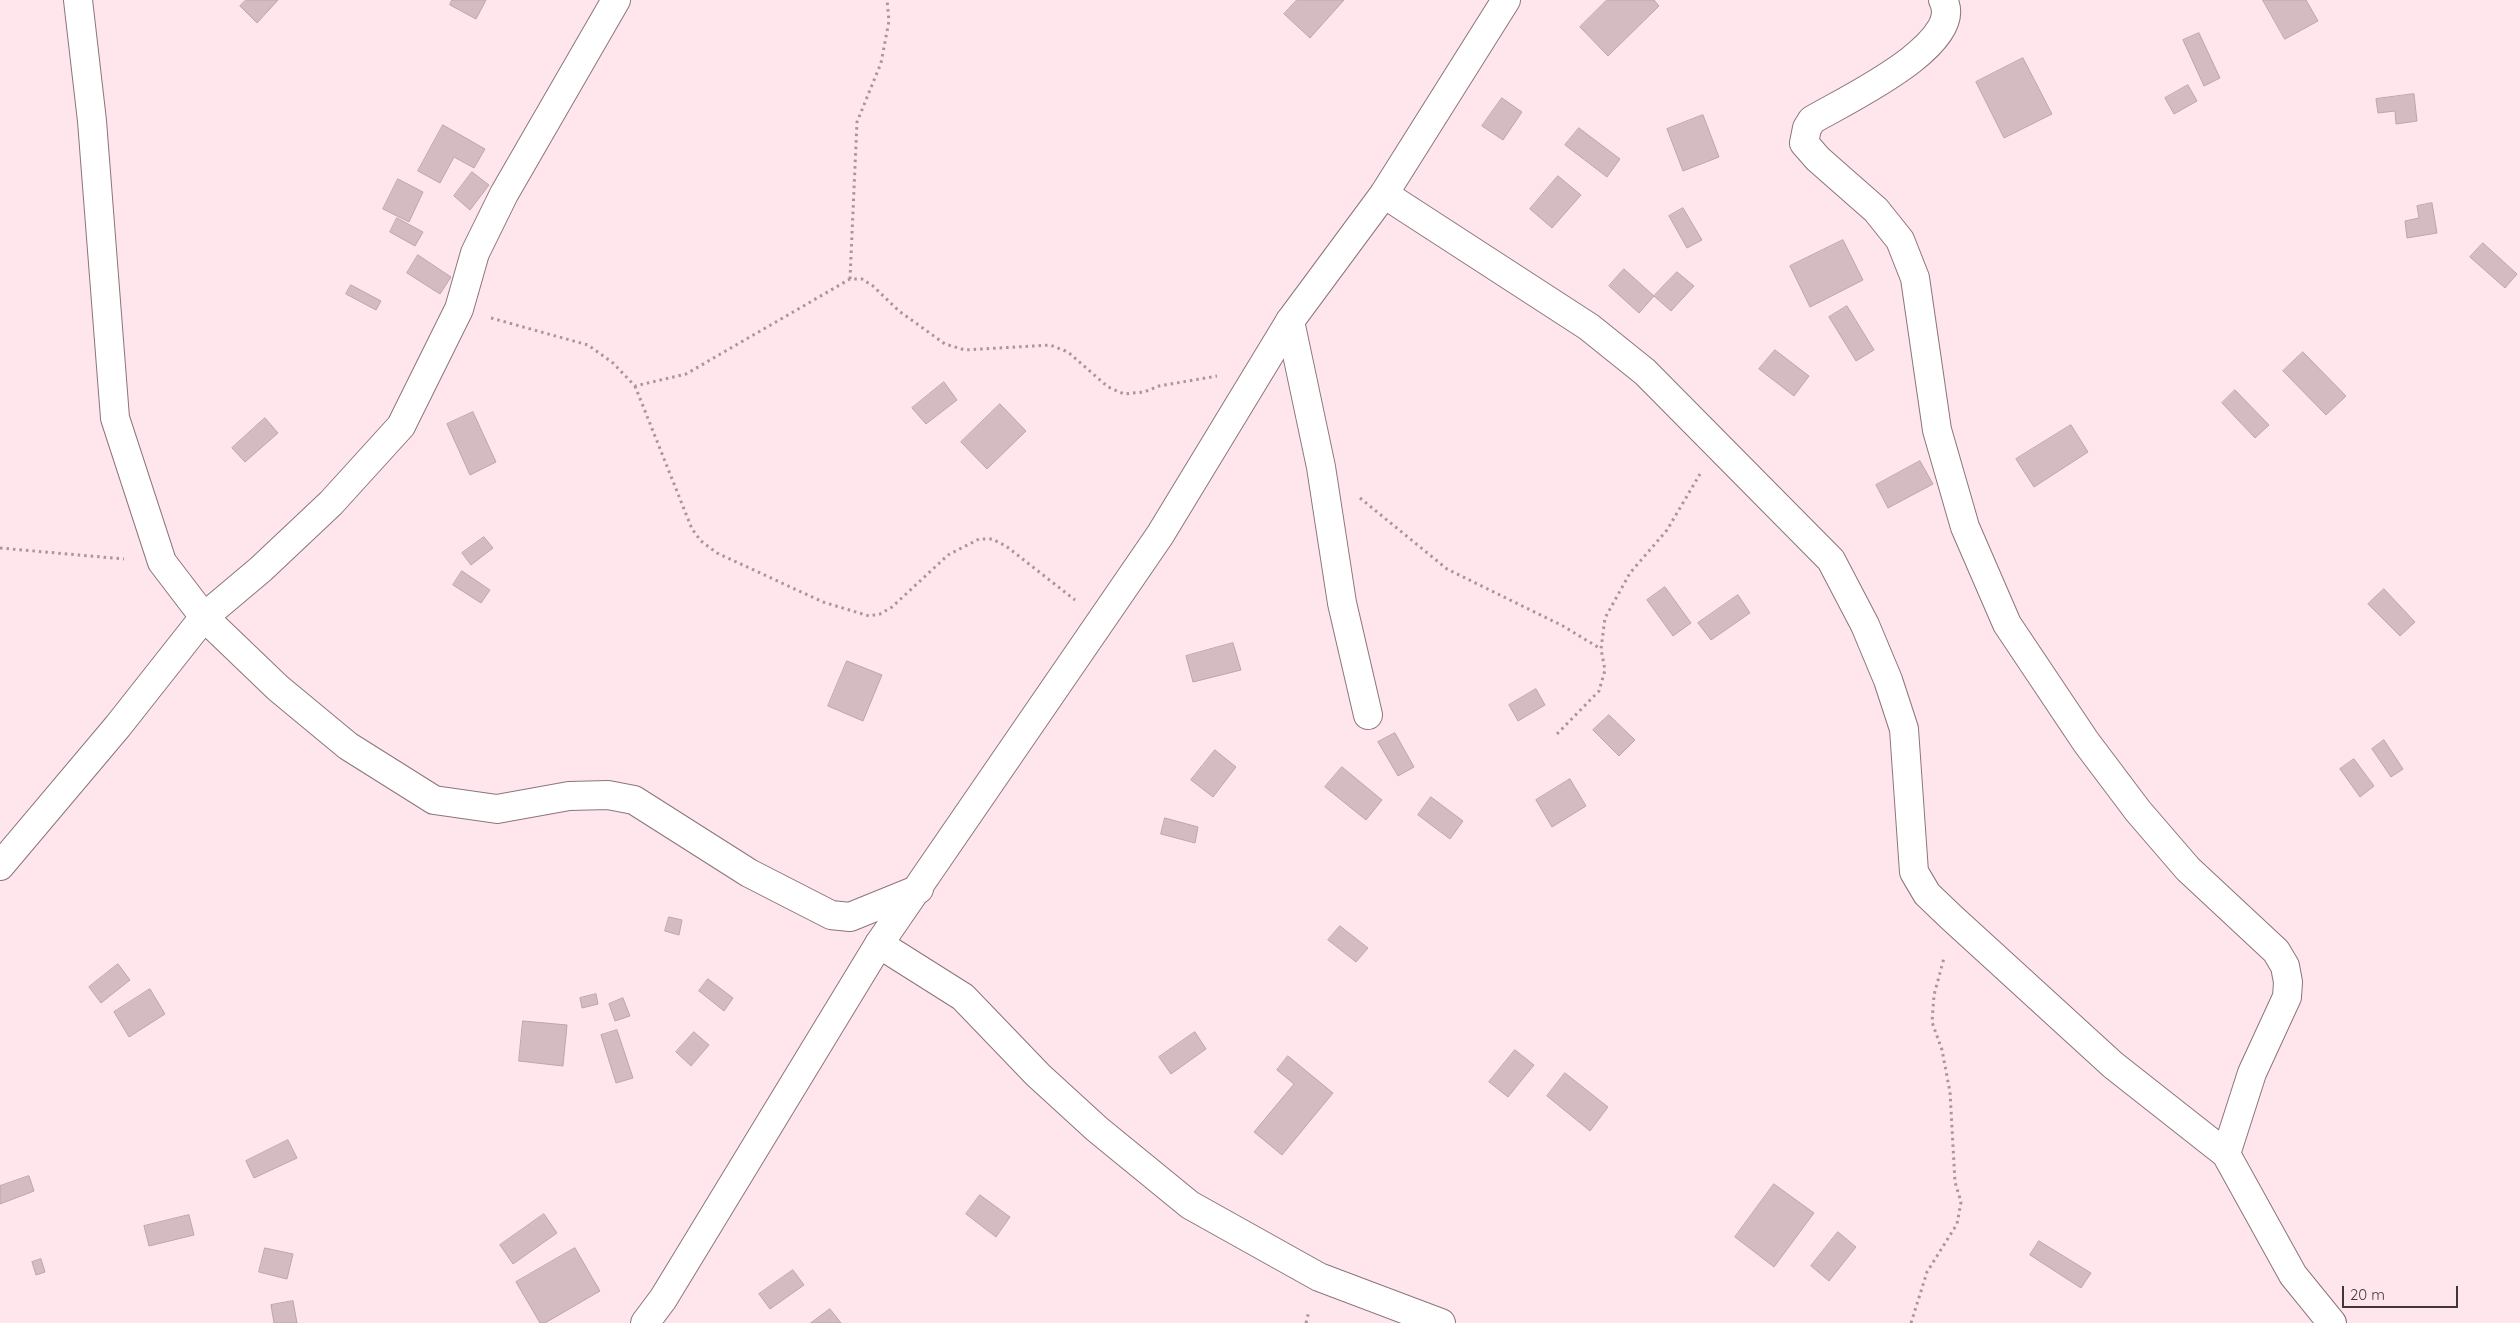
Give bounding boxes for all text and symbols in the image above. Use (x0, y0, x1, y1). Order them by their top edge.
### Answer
scale bar (2345, 1276, 2461, 1308)
text: 20 m (2350, 1285, 2385, 1304)

